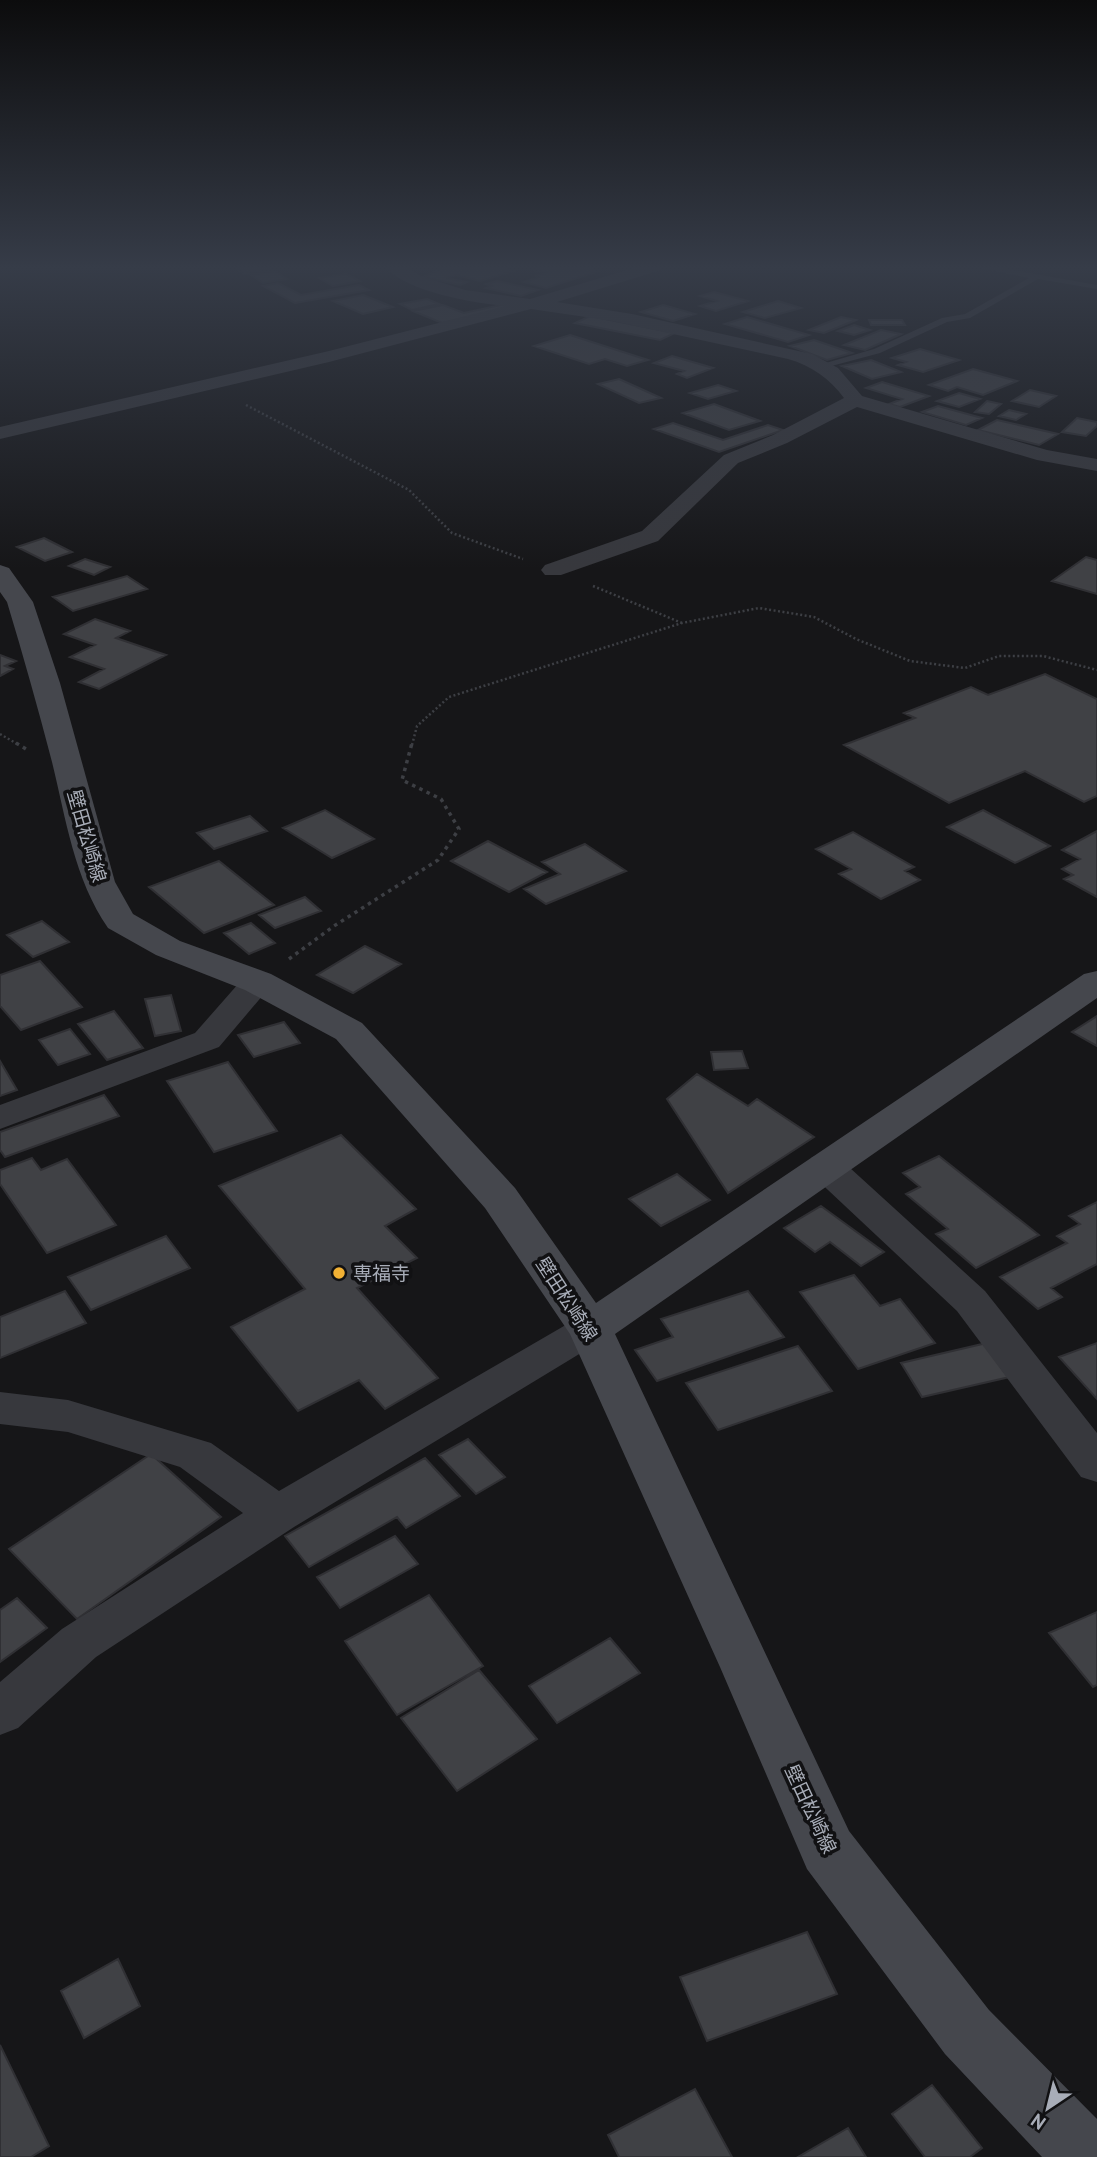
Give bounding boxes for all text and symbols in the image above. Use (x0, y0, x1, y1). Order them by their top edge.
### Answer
street label: 壁田松崎線 (62, 787, 112, 885)
street label: 壁田松崎線 (531, 1253, 603, 1345)
place label: 専福寺 (353, 1261, 410, 1285)
marker: 専福寺 (331, 1265, 347, 1281)
street label: 壁田松崎線 (780, 1761, 842, 1857)
north arrow (1013, 2073, 1083, 2143)
text: N (1026, 2109, 1050, 2135)

